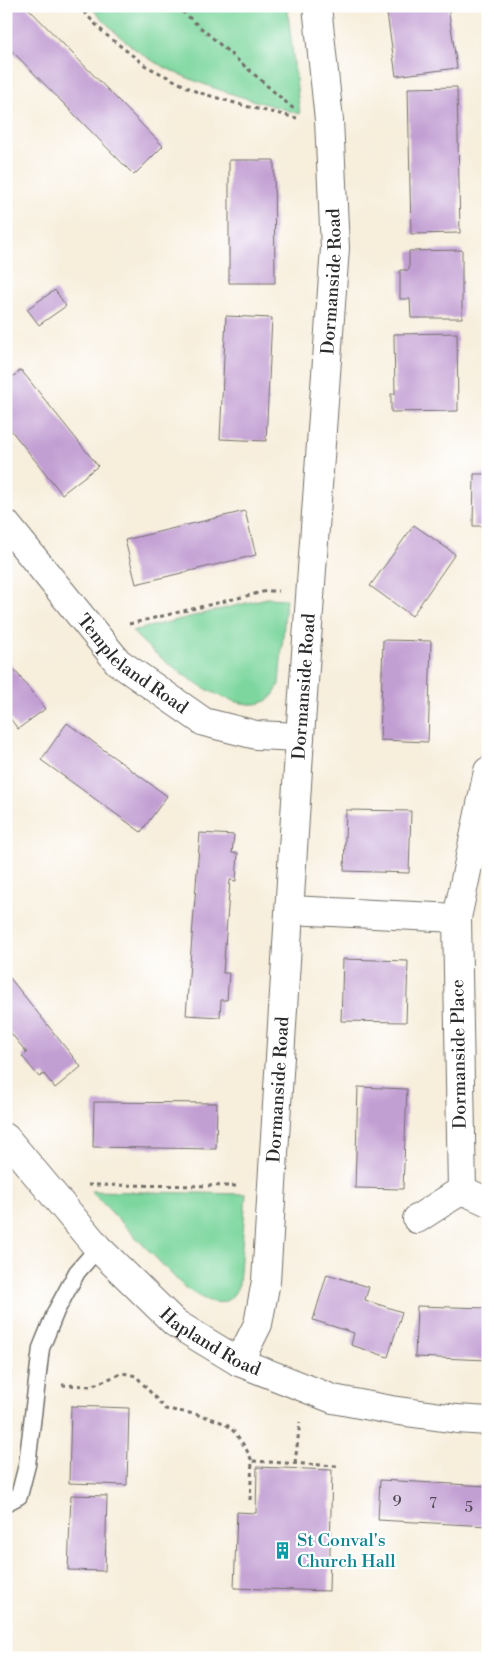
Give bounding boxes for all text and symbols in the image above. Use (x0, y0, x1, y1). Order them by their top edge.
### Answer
street label: Dormanside Road (316, 207, 347, 355)
street label: Templeland Road (72, 609, 193, 719)
street label: Dormanside Road (287, 612, 320, 760)
street label: Dormanside Place (446, 979, 472, 1129)
street label: Dormanside Road (262, 1015, 294, 1163)
street label: Hapland Road (155, 1303, 265, 1381)
house number: 9 (392, 1492, 402, 1511)
house number: 7 (429, 1494, 437, 1513)
house number: 5 (465, 1498, 473, 1517)
place label: St Conval's Church Hall (297, 1529, 396, 1573)
building icon: St Conval's Church Hall (273, 1540, 293, 1560)

